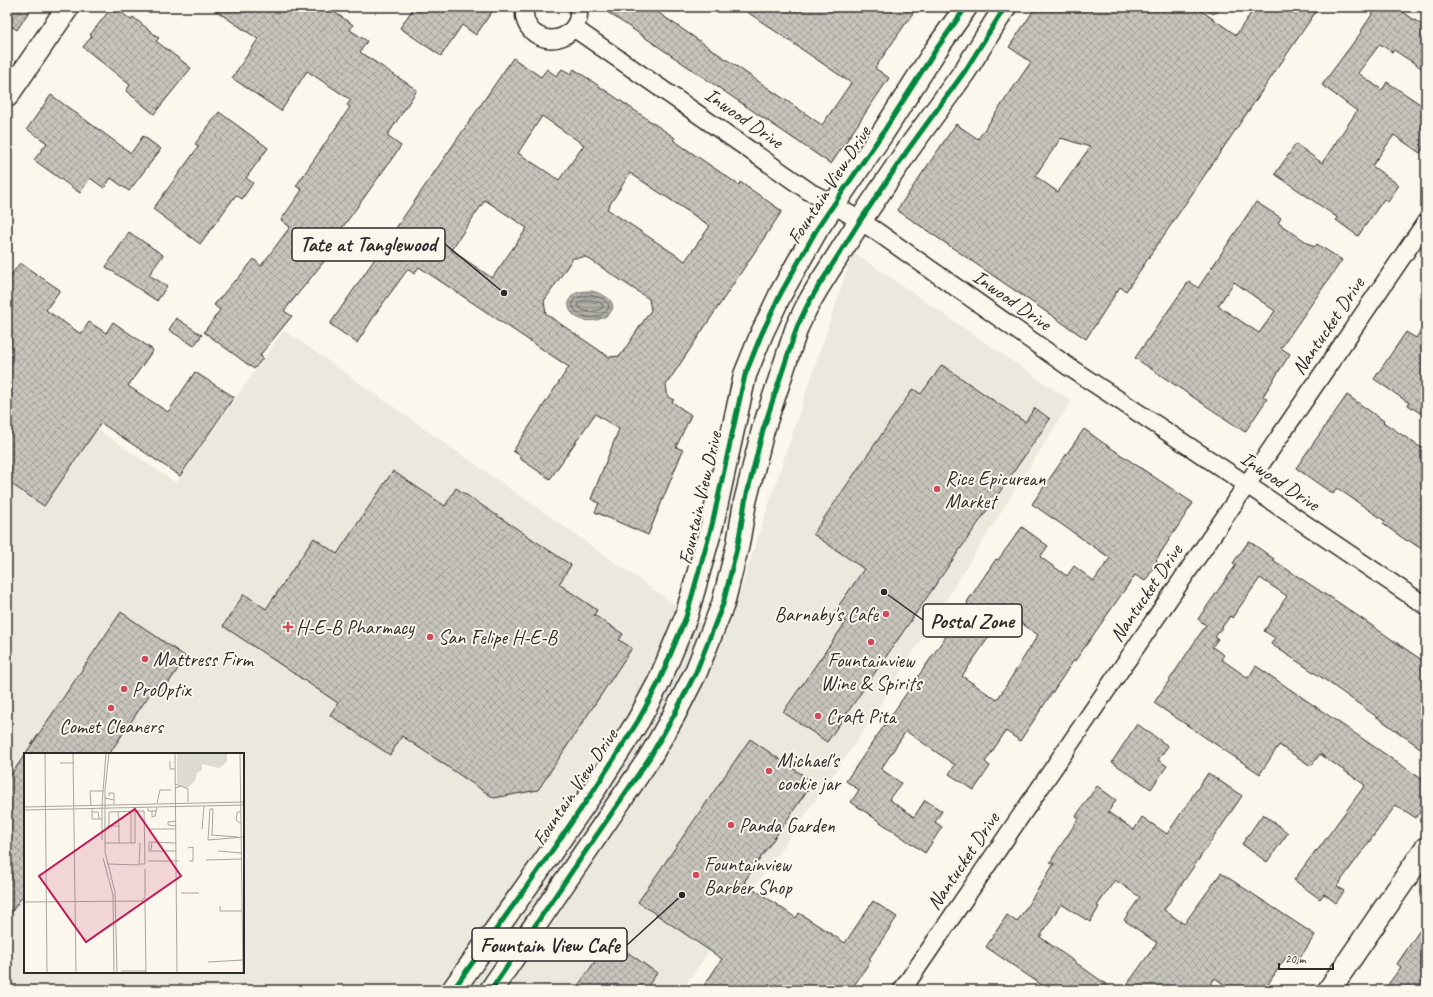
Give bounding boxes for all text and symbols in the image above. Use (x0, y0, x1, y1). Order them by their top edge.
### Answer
street label: Inwood Drive (700, 82, 789, 155)
street label: Fountain View Drive (782, 120, 877, 249)
callout: Tate at Tanglewood (292, 228, 445, 261)
text: Tate at Tanglewood (300, 231, 440, 257)
street label: Inwood Drive (968, 264, 1057, 337)
street label: Nantucket Drive (1286, 271, 1371, 380)
street label: Fountain View Drive (673, 428, 728, 567)
street label: Inwood Drive (1236, 446, 1325, 517)
place label: Rice Epicurean Market (945, 466, 1047, 514)
marker: Rice Epicurean Market (932, 484, 942, 494)
street label: Nantucket Drive (1104, 538, 1189, 647)
place label: Barnaby's Cafe (775, 602, 879, 627)
callout: Postal Zone (923, 604, 1022, 637)
text: Postal Zone (930, 608, 1016, 634)
marker: Barnaby's Cafe (881, 609, 891, 619)
place label: H-E-B Pharmacy (296, 615, 415, 640)
marker: H-E-B Pharmacy (283, 622, 293, 632)
place label: San Felipe H-E-B (438, 625, 559, 650)
marker: San Felipe H-E-B (425, 632, 435, 642)
marker: Fountainview Wine & Spirits (866, 637, 876, 647)
place label: Mattress Firm (153, 647, 255, 672)
place label: Fountainview Wine & Spirits (821, 648, 923, 696)
marker: Mattress Firm (140, 654, 150, 664)
place label: ProOptix (132, 677, 192, 702)
marker: ProOptix (119, 684, 129, 694)
marker: Comet Cleaners (106, 703, 116, 713)
place label: Craft Pita (826, 704, 898, 729)
marker: Craft Pita (813, 711, 823, 721)
place label: Comet Cleaners (59, 714, 165, 739)
street label: Fountain View Drive (527, 723, 624, 850)
place label: Michael's cookie jar (777, 748, 842, 796)
inset map (24, 753, 244, 973)
marker: Michael's cookie jar (764, 766, 774, 776)
street label: Nantucket Drive (921, 806, 1006, 915)
place label: Panda Garden (739, 813, 836, 838)
marker: Panda Garden (726, 820, 736, 830)
place label: Fountainview Barber Shop (704, 852, 793, 900)
marker: Fountainview Barber Shop (691, 870, 701, 880)
callout: Fountain View Cafe (472, 928, 627, 961)
text: Fountain View Cafe (480, 932, 622, 958)
scale bar (1279, 945, 1333, 971)
text: 20 m (1285, 951, 1307, 967)

